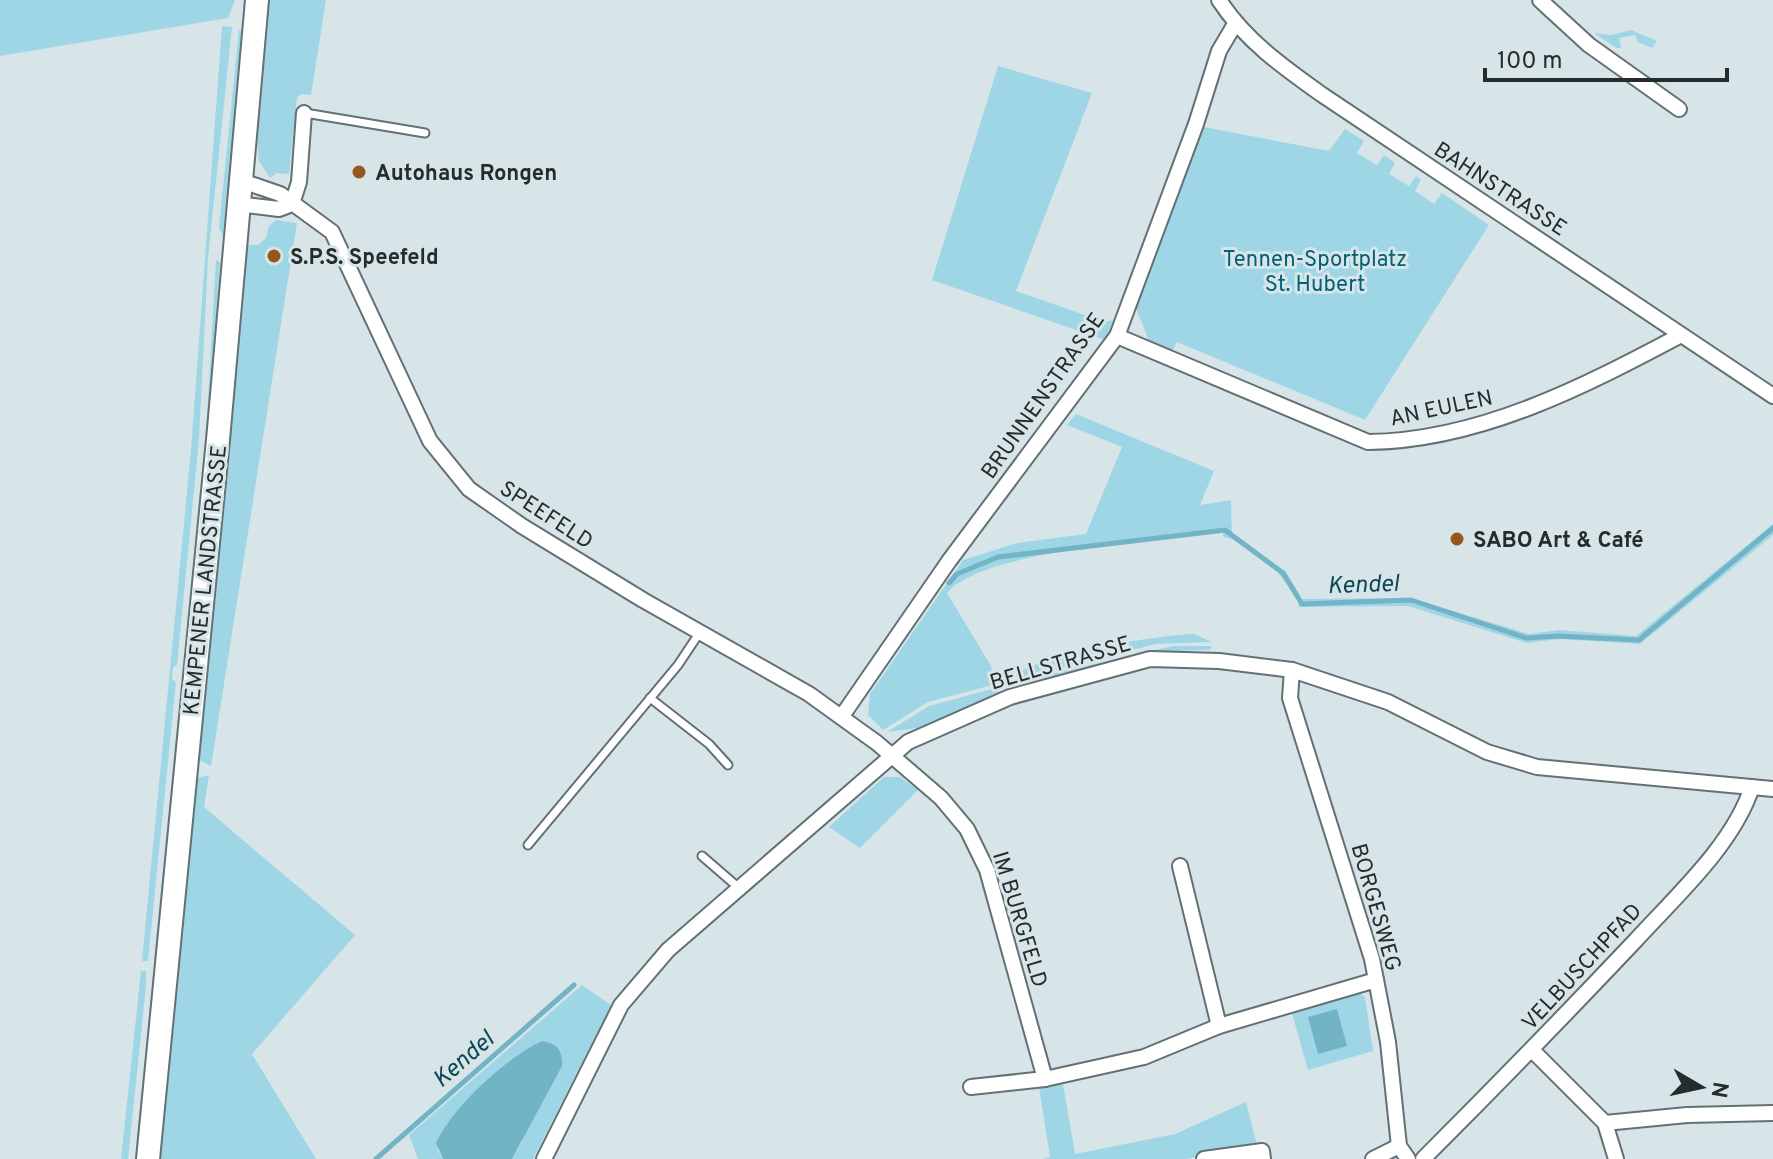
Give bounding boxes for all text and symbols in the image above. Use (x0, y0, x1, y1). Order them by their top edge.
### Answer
scale bar (1485, 32, 1727, 82)
text: 100 m (1497, 47, 1563, 77)
street label: BAHNSTRASSE (1428, 137, 1571, 243)
place label: Autohaus Rongen (375, 161, 557, 188)
marker: Autohaus Rongen (350, 163, 368, 181)
place label: S.P.S. Speefeld (290, 245, 439, 272)
marker: S.P.S. Speefeld (265, 247, 283, 265)
park label: Tennen-Sportplatz St. Hubert (1223, 247, 1407, 299)
street label: BRUNNENSTRASSE (976, 308, 1112, 485)
street label: AN EULEN (1388, 385, 1495, 434)
street label: KEMPENER LANDSTRASSE (179, 444, 234, 717)
street label: SPEEFELD (494, 476, 597, 556)
place label: SABO Art & Café (1473, 528, 1644, 555)
marker: SABO Art & Café (1448, 530, 1466, 548)
water label: Kendel (1327, 570, 1401, 602)
street label: BELLSTRASSE (987, 631, 1134, 697)
street label: BORGESWEG (1343, 841, 1406, 975)
street label: IM BURGFELD (985, 849, 1052, 991)
street label: VELBUSCHPFAD (1517, 899, 1649, 1037)
water label: Kendel (427, 1024, 503, 1095)
north arrow (1661, 1047, 1741, 1127)
text: N (1704, 1080, 1733, 1100)

